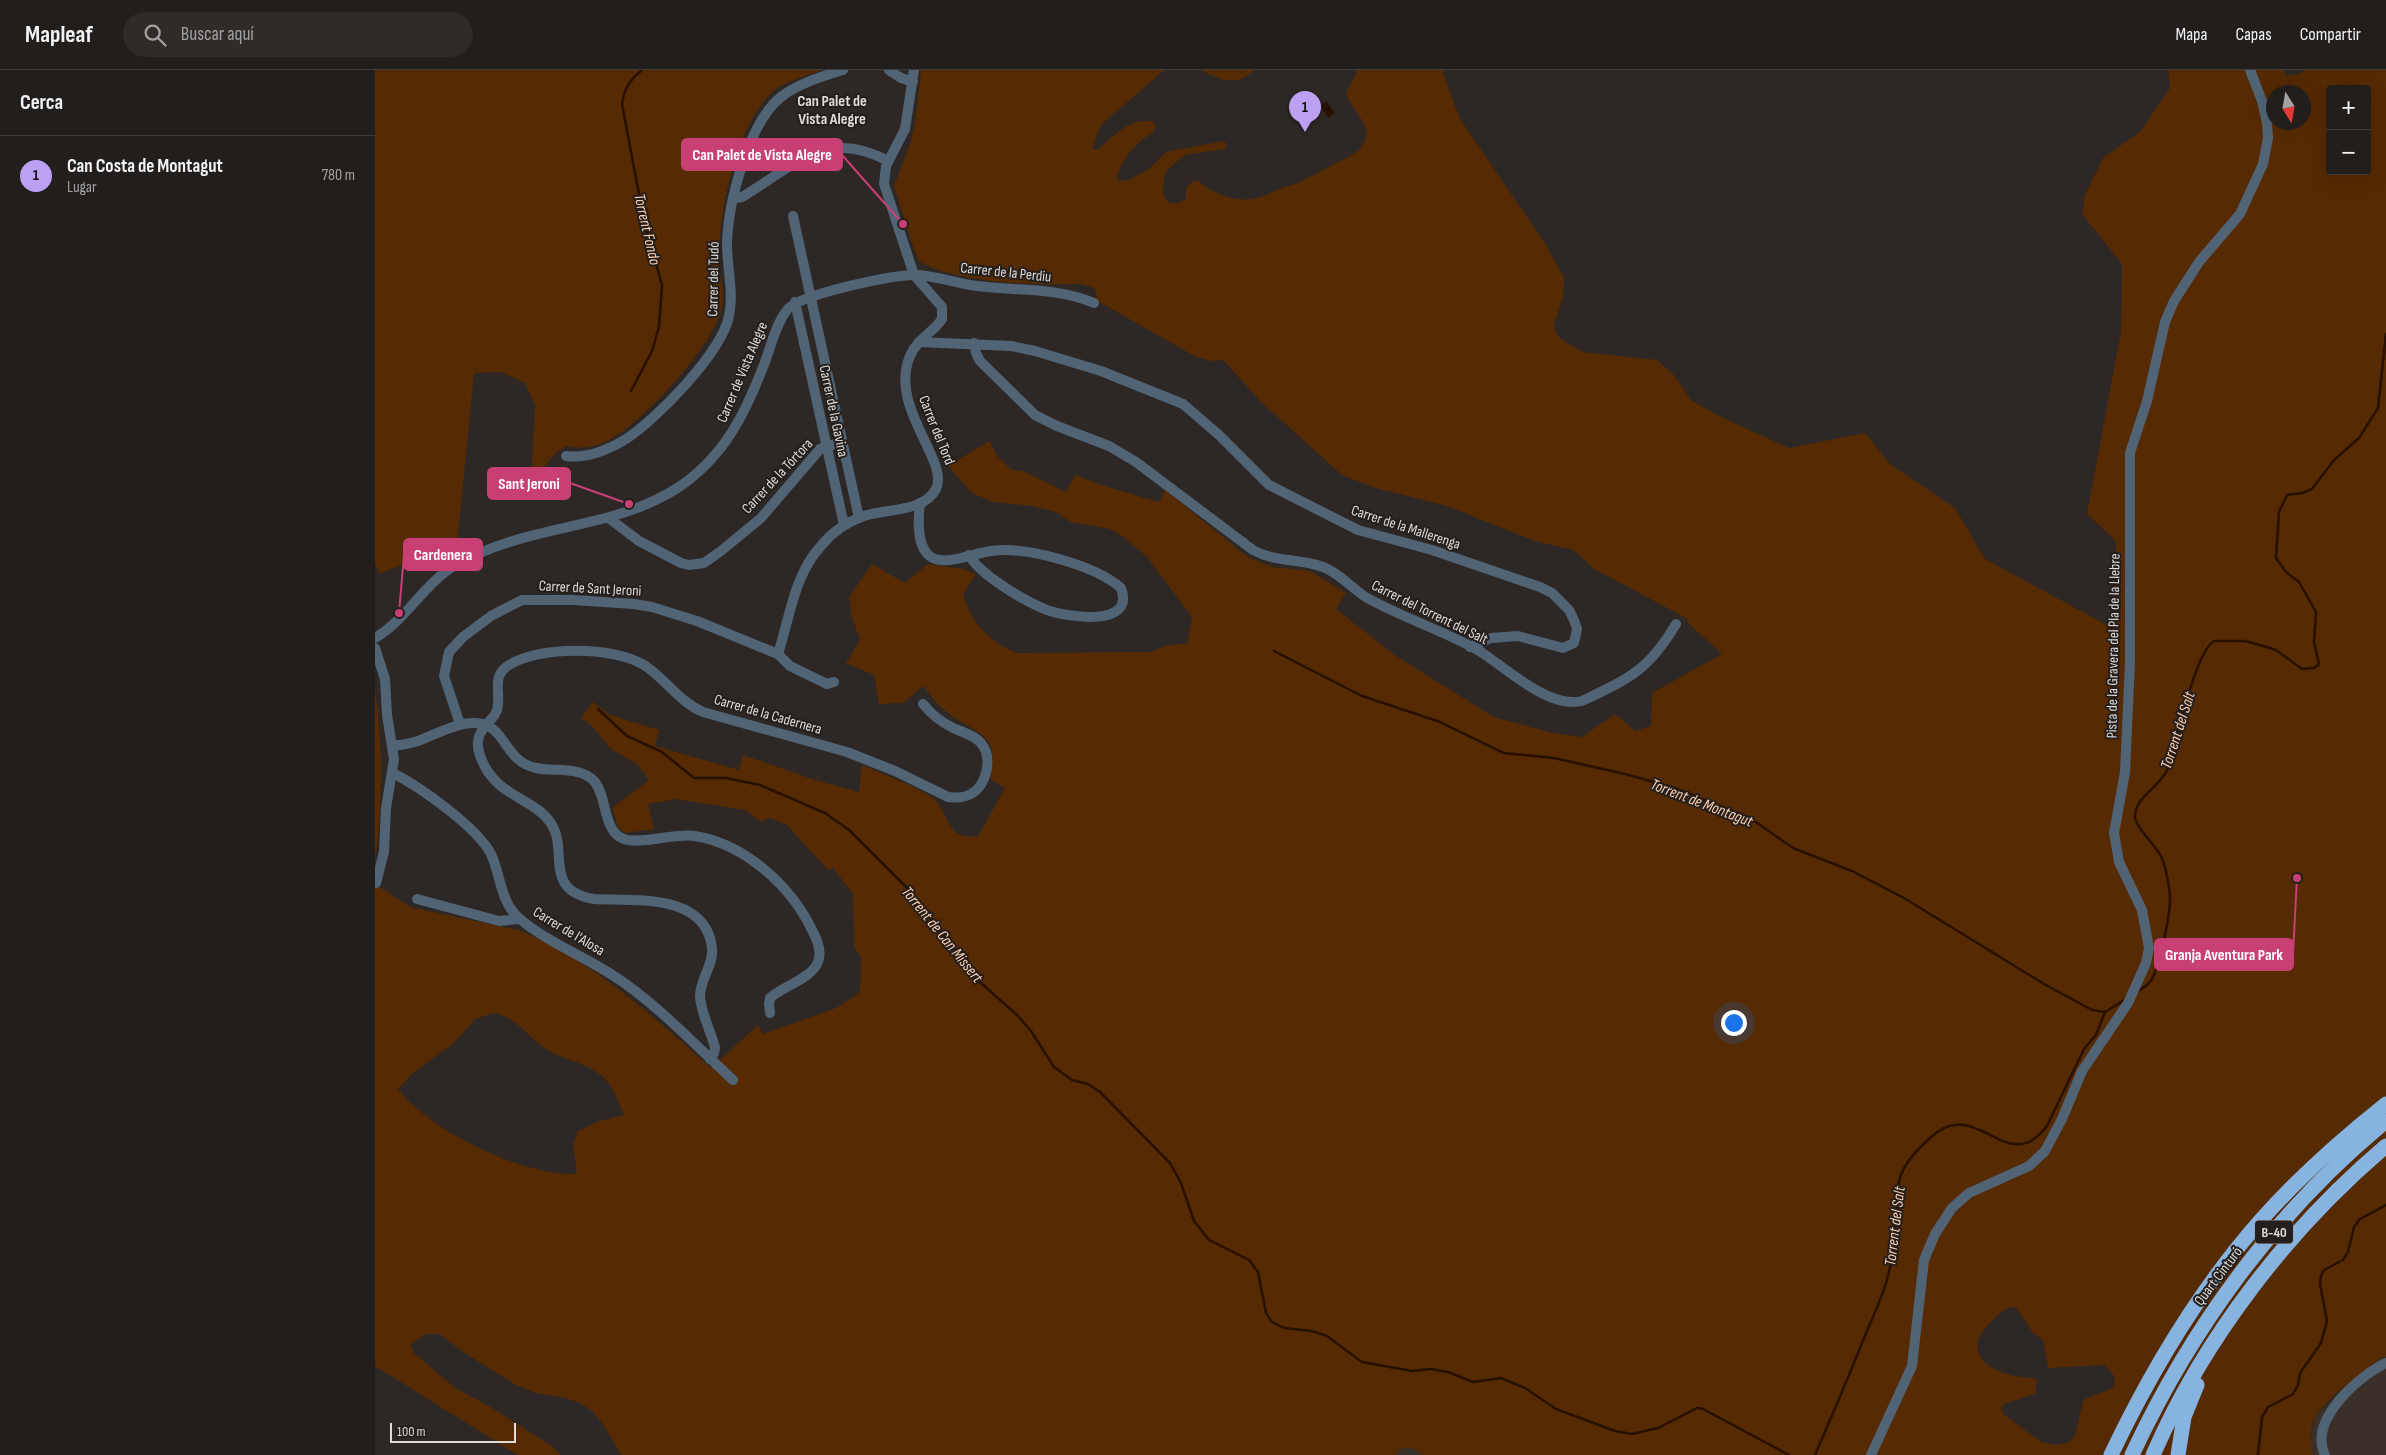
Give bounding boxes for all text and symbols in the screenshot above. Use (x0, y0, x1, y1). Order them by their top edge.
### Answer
search box (123, 12, 473, 57)
text: Mapleaf (25, 20, 93, 49)
icon: search (141, 21, 169, 49)
text: Buscar aquí (181, 23, 254, 46)
text: Mapa (2175, 24, 2207, 45)
text: Capas (2235, 24, 2272, 45)
text: Compartir (2300, 24, 2361, 45)
north arrow (2266, 85, 2311, 130)
map controls (2326, 85, 2371, 175)
button: + (2326, 85, 2371, 130)
text: Cerca (20, 90, 63, 115)
pin: 1 (1289, 91, 1321, 132)
district label: Can Palet de Vista Alegre (797, 92, 867, 129)
button: − (2326, 130, 2371, 175)
callout: Can Palet de Vista Alegre (682, 139, 842, 170)
text: Can Palet de Vista Alegre (692, 146, 832, 165)
text: Can Costa de Montagut (67, 155, 223, 178)
text: 1 (33, 166, 39, 185)
text: 780 m (322, 166, 355, 185)
text: Lugar (67, 178, 97, 197)
water label: Torrent Fondo (629, 192, 664, 267)
street label: Carrer del Tudó (703, 241, 724, 317)
street label: Carrer de la Perdiu (960, 258, 1052, 287)
street label: Carrer de Vista Alegre (713, 319, 772, 425)
street label: Carrer de la Gavina (815, 363, 853, 459)
street label: Carrer del Tord (914, 393, 959, 468)
street label: Carrer de la Tórtora (738, 435, 817, 518)
callout: Sant Jeroni (488, 468, 570, 499)
text: Sant Jeroni (498, 475, 560, 494)
street label: Carrer de la Mallerenga (1349, 501, 1463, 554)
callout: Cardenera (404, 539, 482, 570)
text: Cardenera (414, 546, 472, 565)
street label: Pista de la Gravera del Pla de la Llebre (2102, 553, 2125, 739)
street label: Carrer de Sant Jeroni (538, 576, 642, 601)
street label: Carrer del Torrent del Salt (1368, 576, 1492, 649)
water label: Torrent del Salt (2157, 688, 2200, 771)
street label: Carrer de la Cadernera (712, 690, 824, 739)
water label: Torrent de Montagut (1648, 775, 1756, 832)
water label: Torrent de Can Missert (897, 883, 987, 988)
street label: Carrer de l'Alosa (529, 903, 608, 960)
callout: Granja Aventura Park (2155, 939, 2293, 970)
text: Granja Aventura Park (2165, 946, 2283, 965)
your location (1721, 1010, 1747, 1036)
water label: Torrent del Salt (1881, 1184, 1910, 1267)
road number: B-40 (2255, 1220, 2293, 1244)
street label: Quart Cinturó (2190, 1243, 2247, 1309)
scale bar (390, 1420, 516, 1443)
text: 100 m (397, 1423, 426, 1440)

